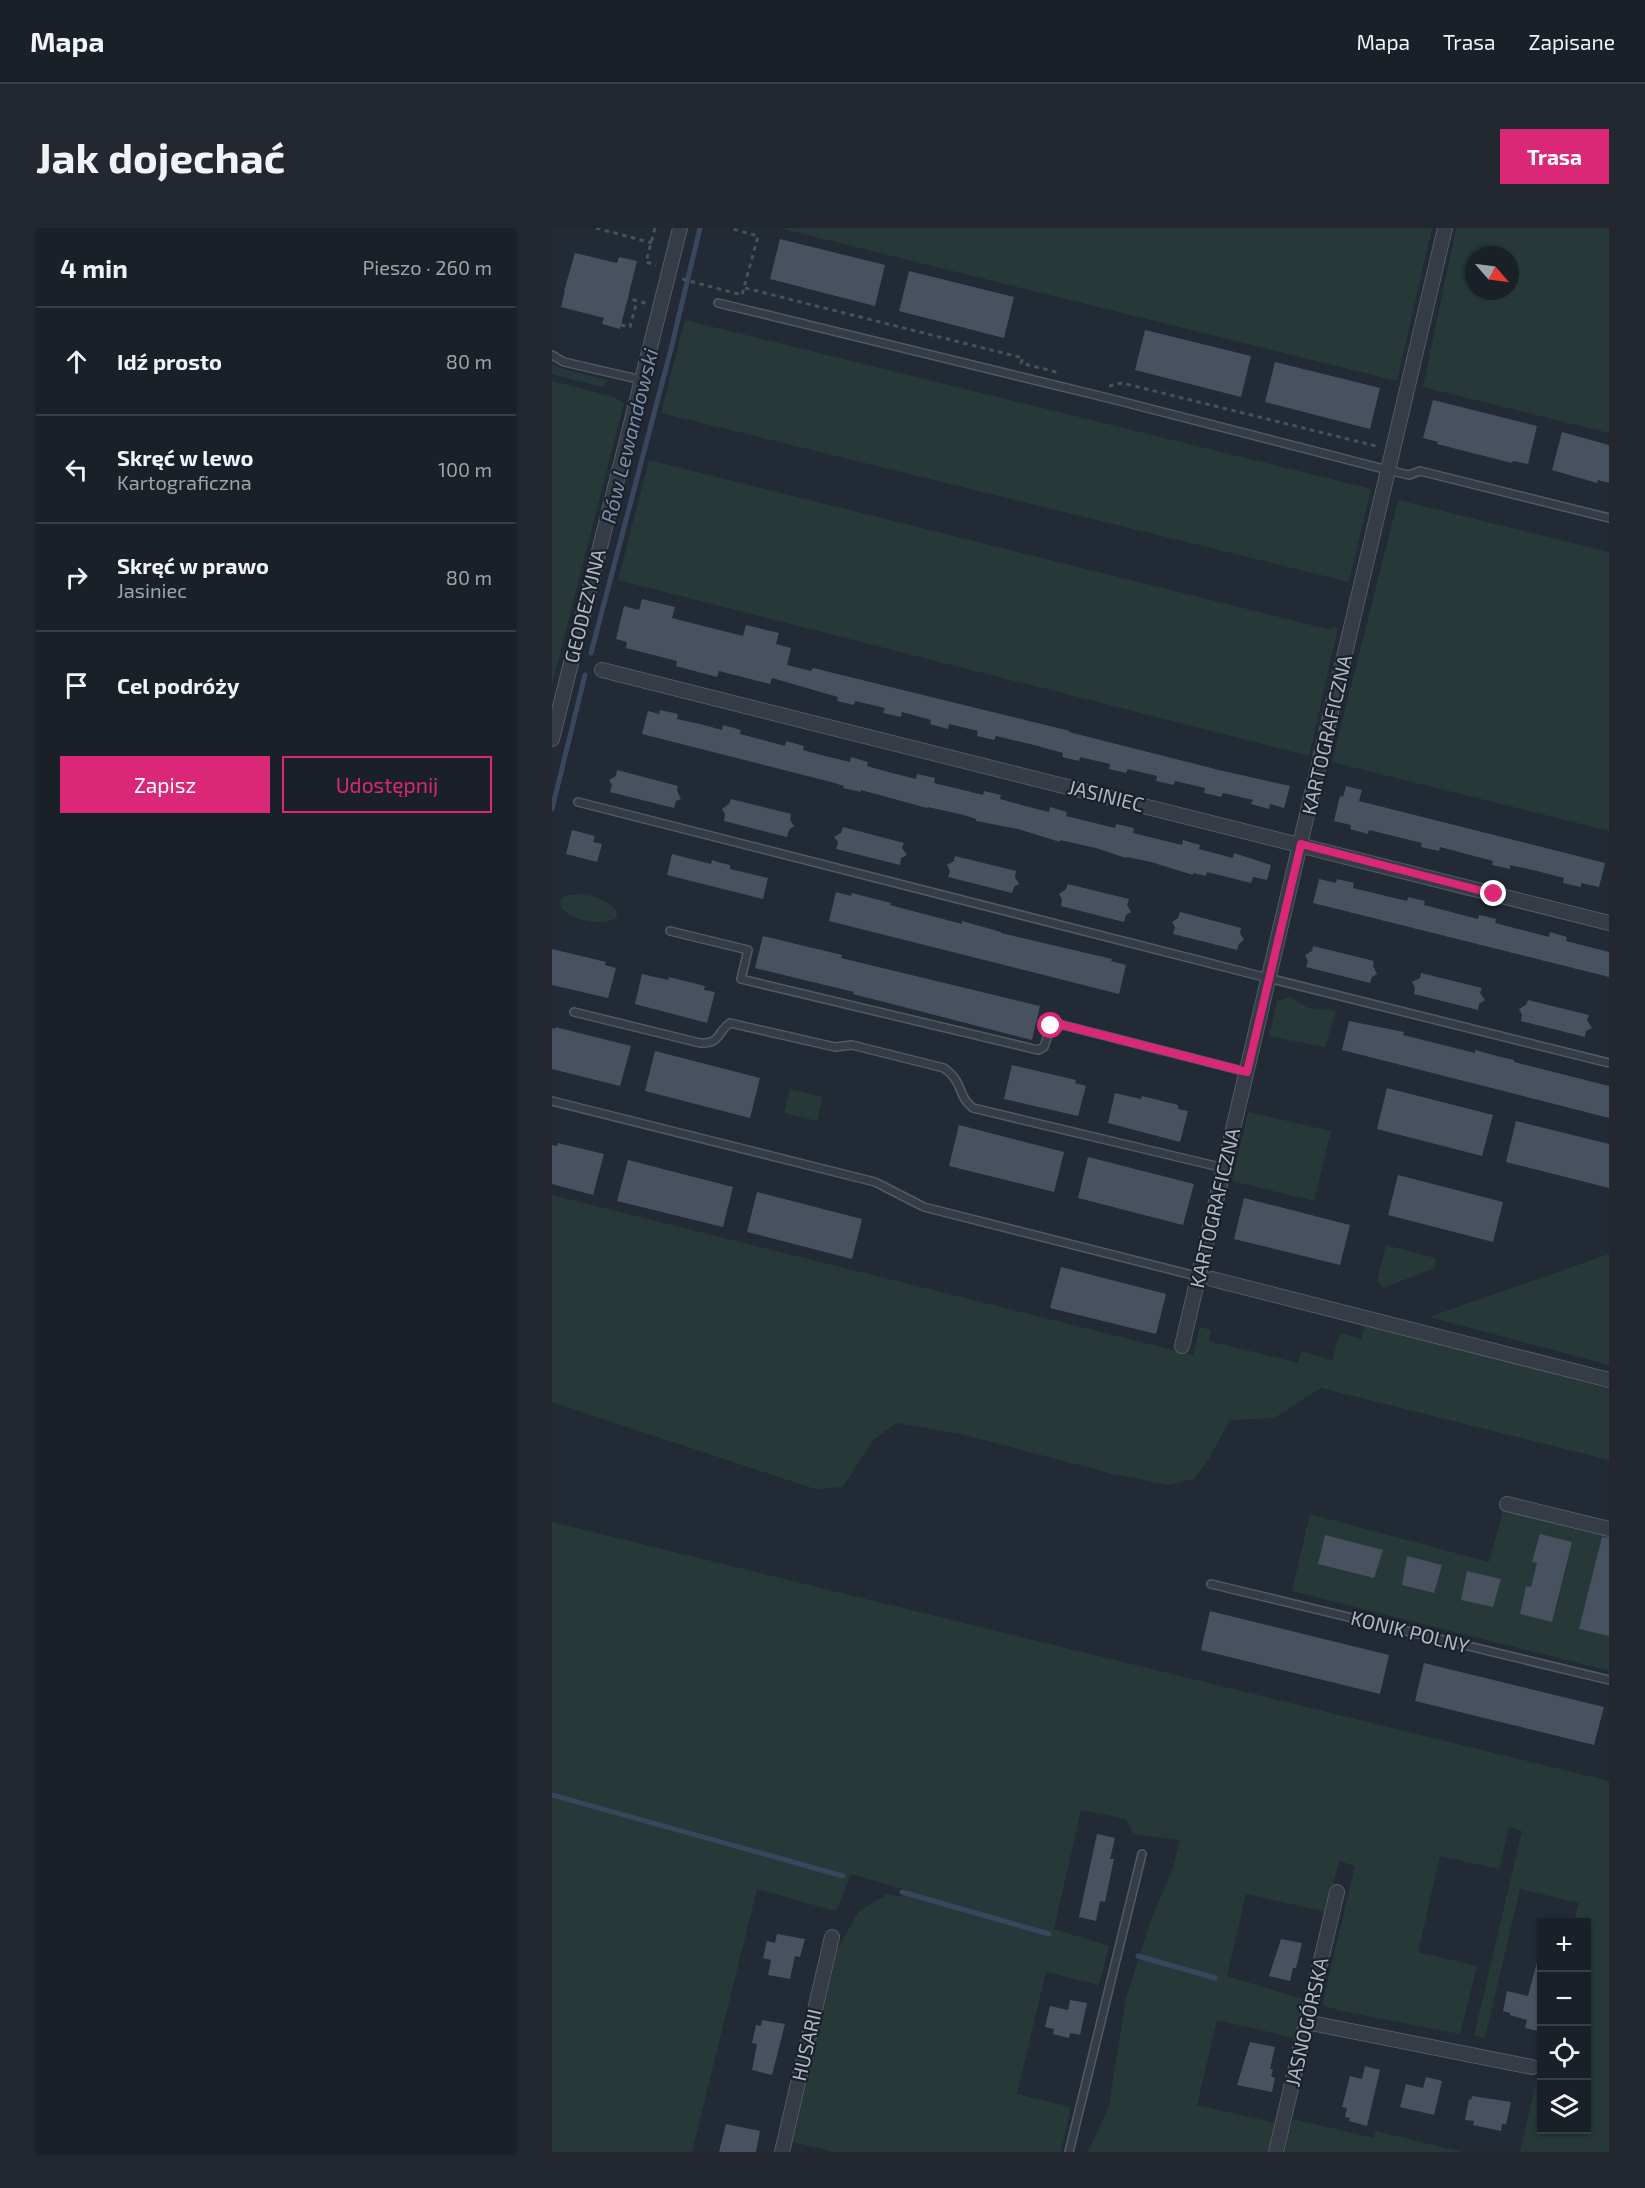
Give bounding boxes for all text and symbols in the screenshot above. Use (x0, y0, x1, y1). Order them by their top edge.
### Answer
text: Mapa (30, 24, 104, 58)
text: Mapa (1356, 29, 1410, 54)
text: Trasa (1443, 29, 1496, 54)
text: Zapisane (1529, 29, 1615, 54)
button: Trasa (1500, 129, 1609, 184)
text: Jak dojechać (36, 131, 285, 181)
north arrow (1465, 246, 1519, 300)
text: 4 min (60, 252, 128, 283)
text: Pieszo · 260 m (362, 255, 492, 279)
icon: ahead (60, 345, 93, 378)
water label: Rów Lewandowski (595, 346, 662, 526)
text: Idź prosto (117, 348, 222, 374)
text: 80 m (446, 349, 492, 373)
text: Skręć w lewo (117, 444, 254, 470)
icon: left (60, 453, 93, 486)
text: 100 m (438, 457, 492, 481)
text: Kartograficzna (117, 470, 252, 494)
street label: GEODEZYJNA (558, 546, 610, 665)
text: Skręć w prawo (117, 552, 269, 578)
icon: right (60, 561, 93, 594)
text: 80 m (446, 565, 492, 589)
text: Jasiniec (117, 578, 187, 602)
street label: KARTOGRAFICZNA (1296, 652, 1356, 817)
icon: arrive (60, 669, 93, 702)
text: Cel podróży (117, 672, 239, 698)
button: Zapisz (60, 756, 270, 813)
button: Udostępnij (282, 756, 492, 813)
street label: JASINIEC (1066, 774, 1147, 816)
route end (1480, 880, 1506, 906)
route start (1037, 1012, 1063, 1038)
street label: KARTOGRAFICZNA (1184, 1125, 1244, 1290)
street label: KONIK POLNY (1349, 1605, 1472, 1657)
map controls (1537, 1918, 1591, 2134)
button: + (1537, 1918, 1591, 1972)
street label: JASNOGÓRSKA (1280, 1954, 1333, 2089)
button: − (1537, 1972, 1591, 2026)
street label: HUSARII (786, 2006, 826, 2083)
button: locate (1537, 2026, 1591, 2080)
button: layers (1537, 2080, 1591, 2134)

